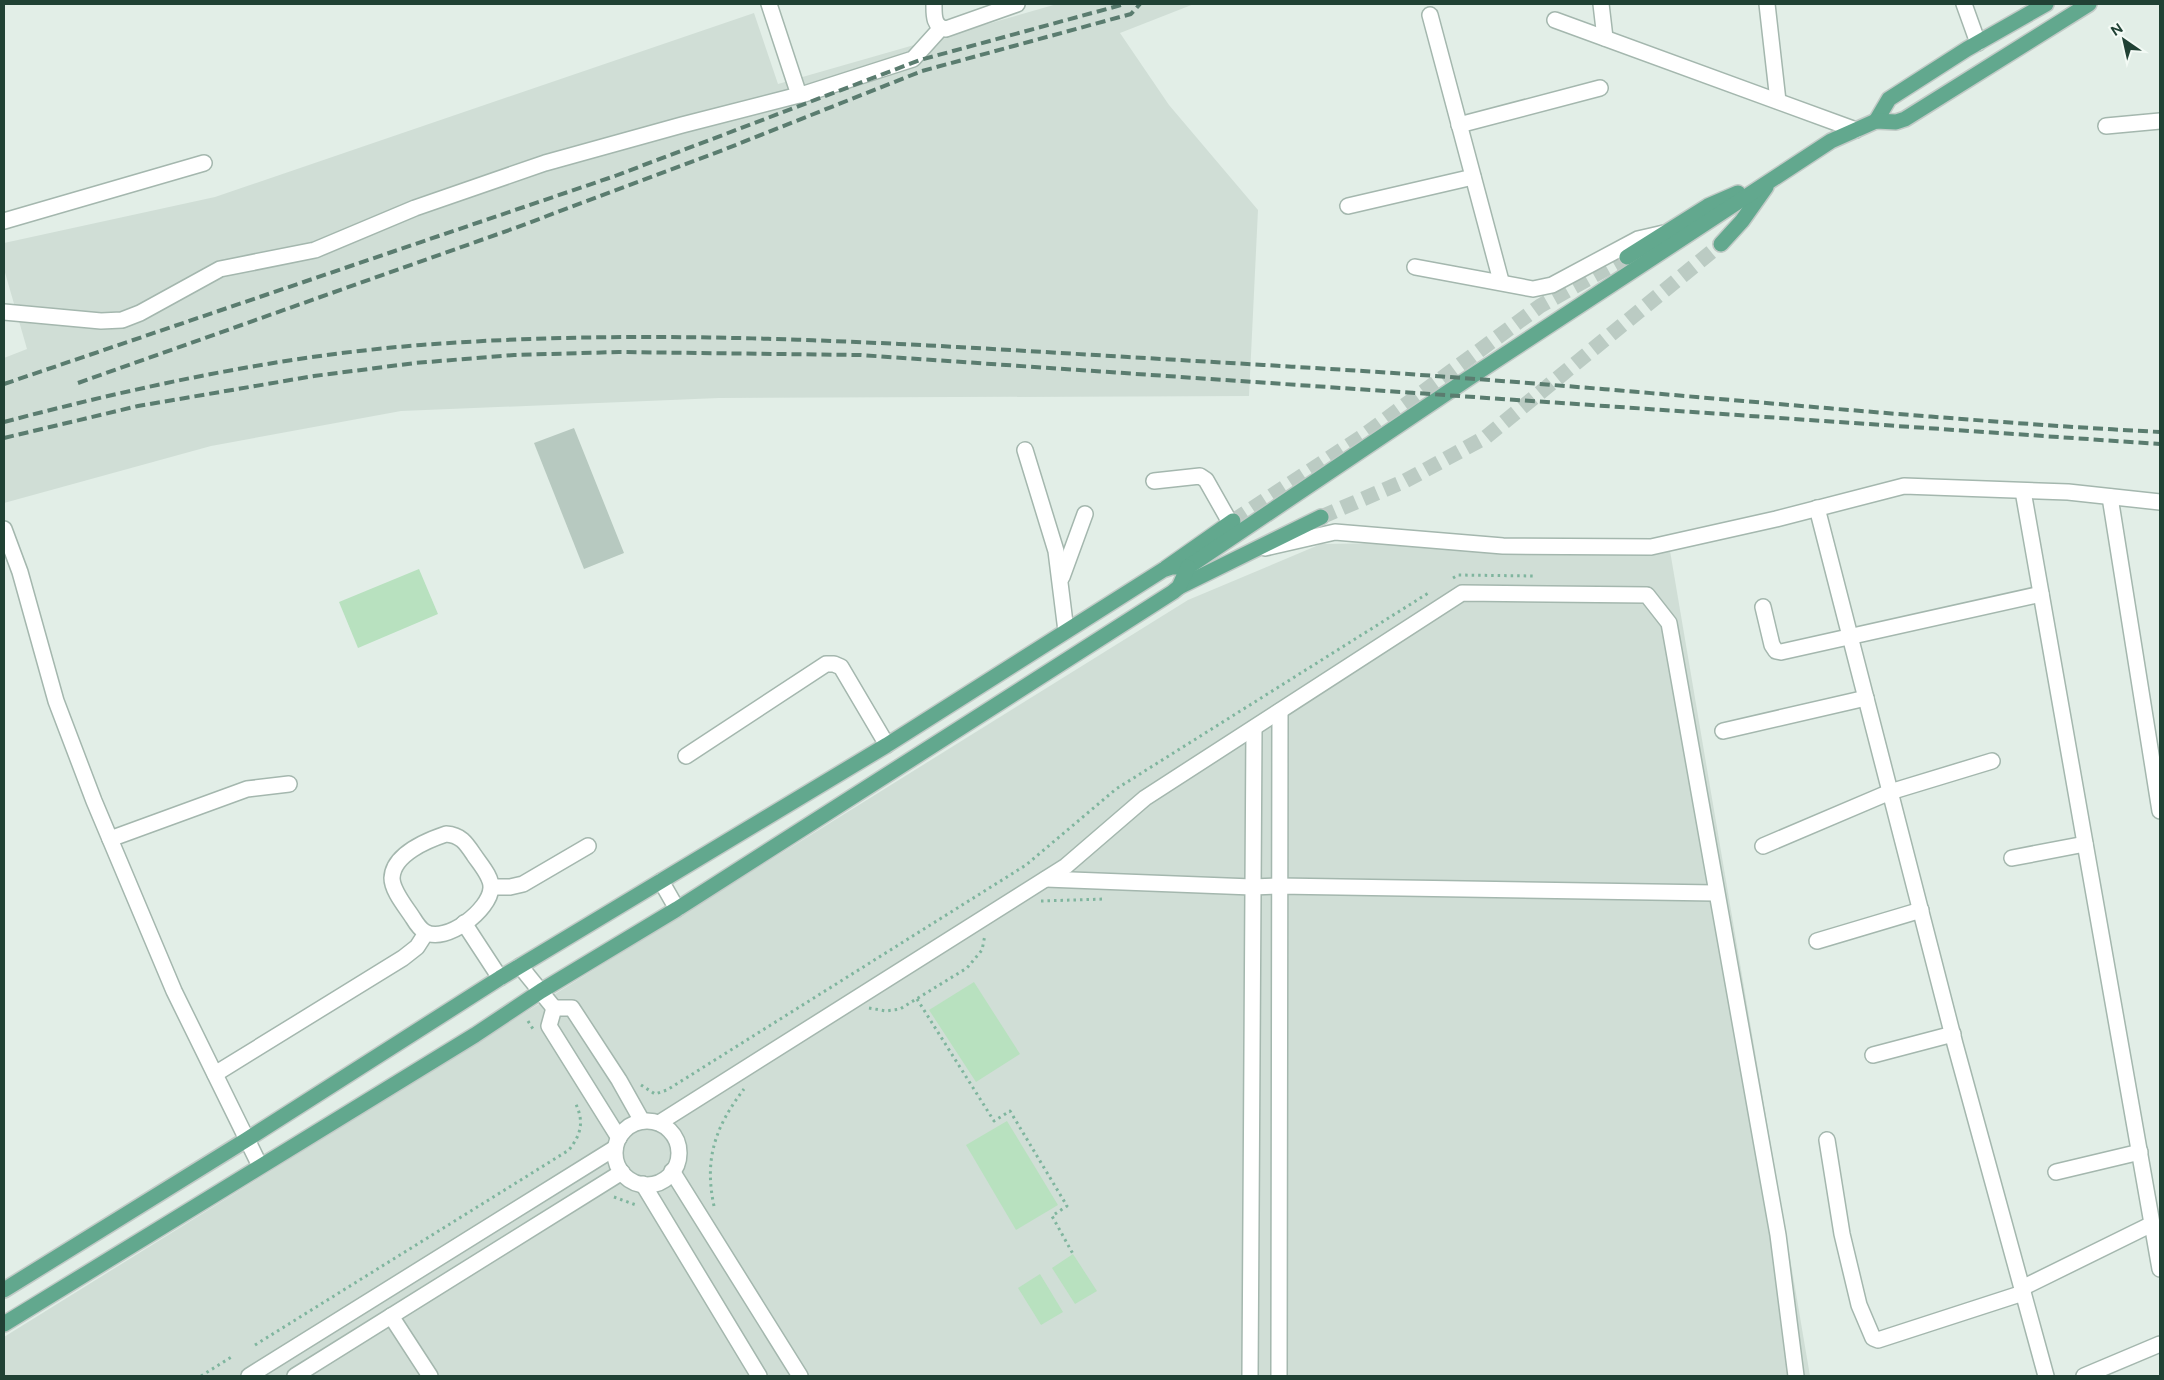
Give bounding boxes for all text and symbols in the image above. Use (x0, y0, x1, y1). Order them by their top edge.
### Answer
north arrow (2099, 15, 2149, 65)
text: N (2108, 20, 2126, 40)

